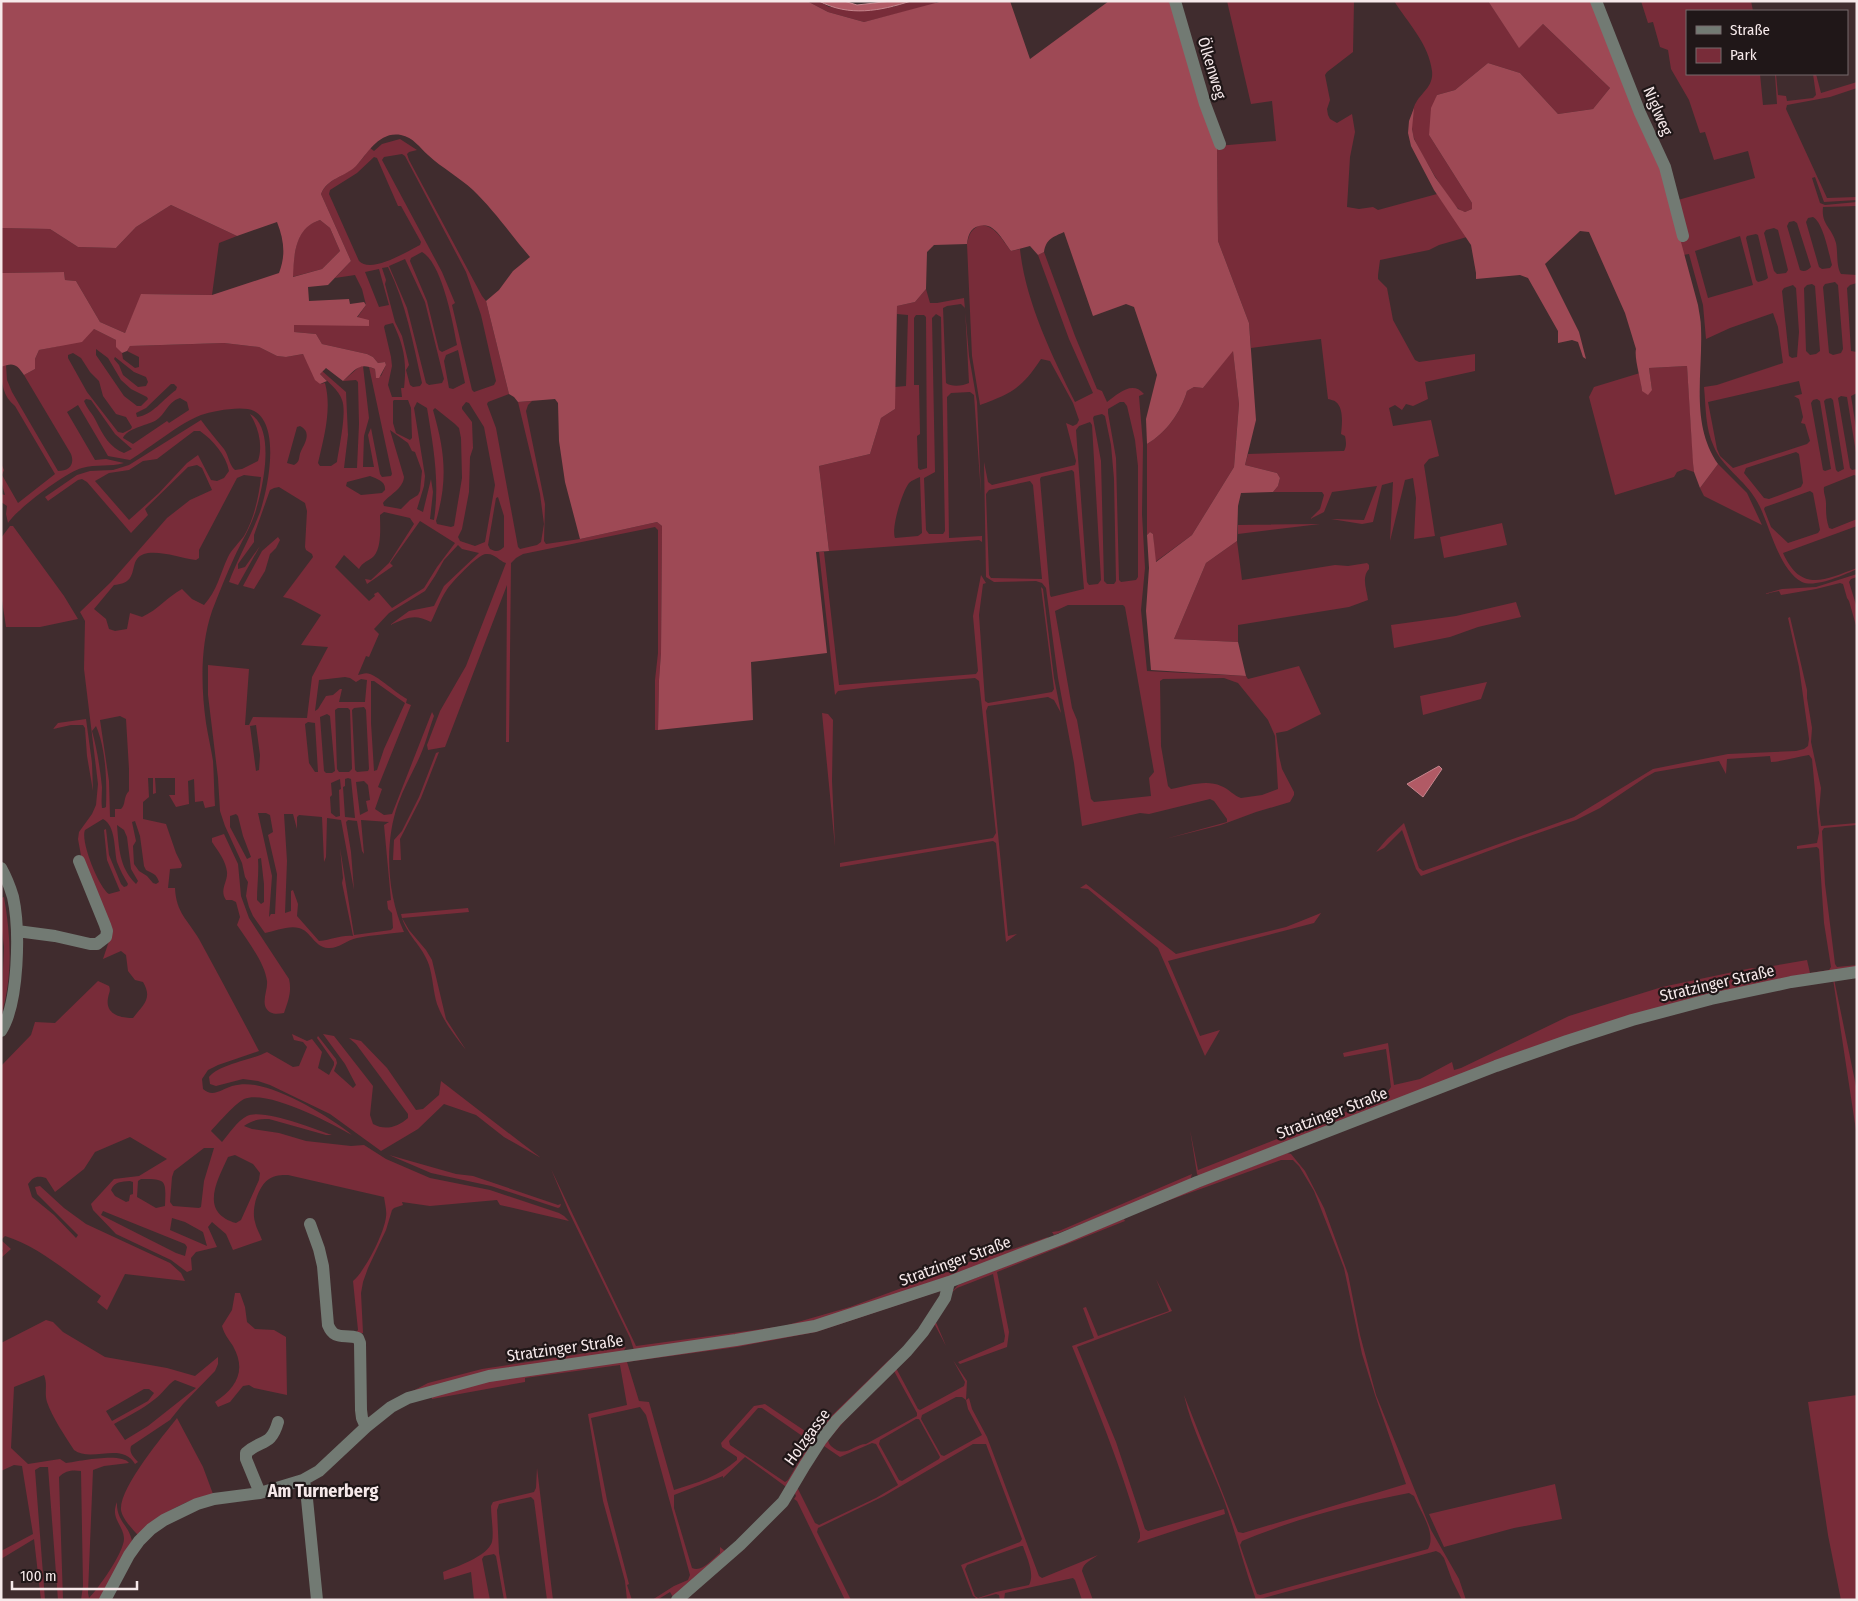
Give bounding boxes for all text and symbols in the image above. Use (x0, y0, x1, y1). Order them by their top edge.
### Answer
legend (1686, 10, 1848, 75)
text: Straße (1730, 21, 1770, 39)
street label: Ölkenweg (1194, 35, 1231, 102)
text: Park (1730, 46, 1757, 64)
street label: Niglweg (1639, 84, 1677, 139)
street label: Stratzinger Straße (1658, 961, 1776, 1005)
street label: Stratzinger Straße (1274, 1083, 1390, 1143)
street label: Stratzinger Straße (897, 1232, 1013, 1290)
street label: Stratzinger Straße (506, 1330, 624, 1366)
street label: Holzgasse (780, 1405, 834, 1469)
district label: Am Turnerberg (267, 1480, 378, 1502)
scale bar (12, 1558, 138, 1590)
text: 100 m (20, 1567, 57, 1585)

